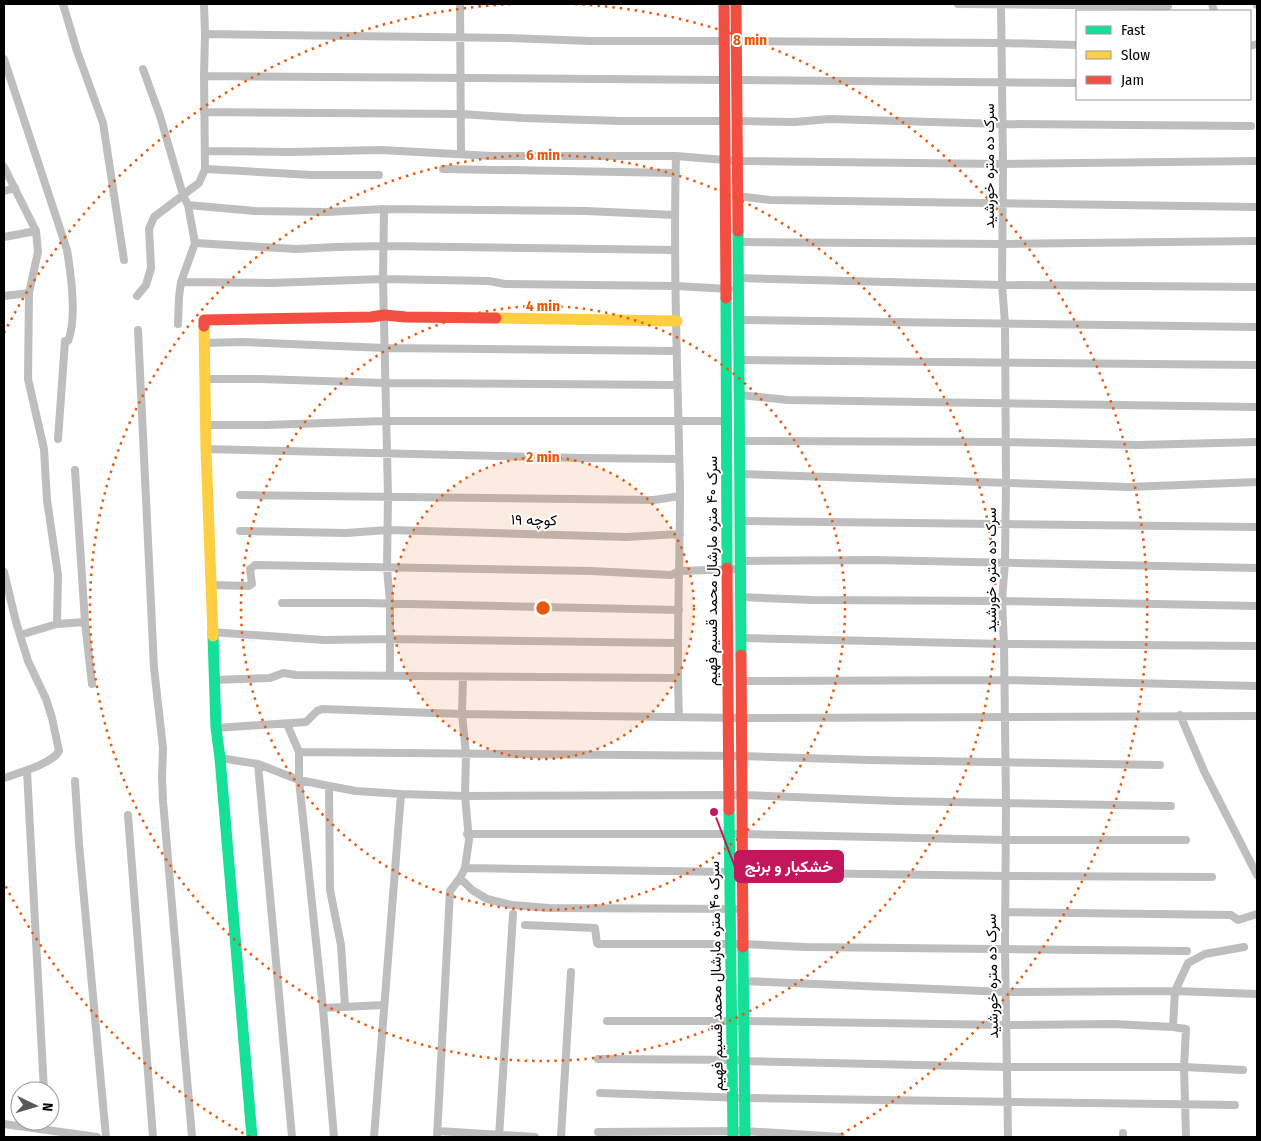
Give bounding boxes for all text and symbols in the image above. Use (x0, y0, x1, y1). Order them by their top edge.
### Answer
legend (1076, 10, 1251, 100)
text: Fast (1121, 21, 1145, 39)
text: 8 min (733, 31, 767, 49)
text: Slow (1121, 46, 1150, 64)
text: Jam (1121, 71, 1144, 89)
street label: سرک ده متره خورشید (980, 103, 998, 229)
text: 6 min (526, 146, 560, 164)
text: 4 min (526, 297, 560, 315)
text: 2 min (525, 448, 560, 466)
street label: سرک ۴۰ متره مارشال محمد قسیم فهیم (703, 456, 722, 686)
street label: سرک ده متره خورشید (982, 507, 1000, 633)
street label: کوچه ۱۹ (511, 511, 558, 530)
centre of rings (534, 599, 552, 617)
callout: خشکبار و برنج (735, 851, 843, 882)
text: خشکبار و برنج (745, 857, 833, 878)
street label: سرک ۴۰ متره مارشال محمد قسیم فهیم (705, 861, 728, 1091)
street label: سرک ده متره خورشید (982, 913, 1002, 1039)
north arrow (10, 1081, 60, 1131)
text: N (39, 1102, 56, 1112)

